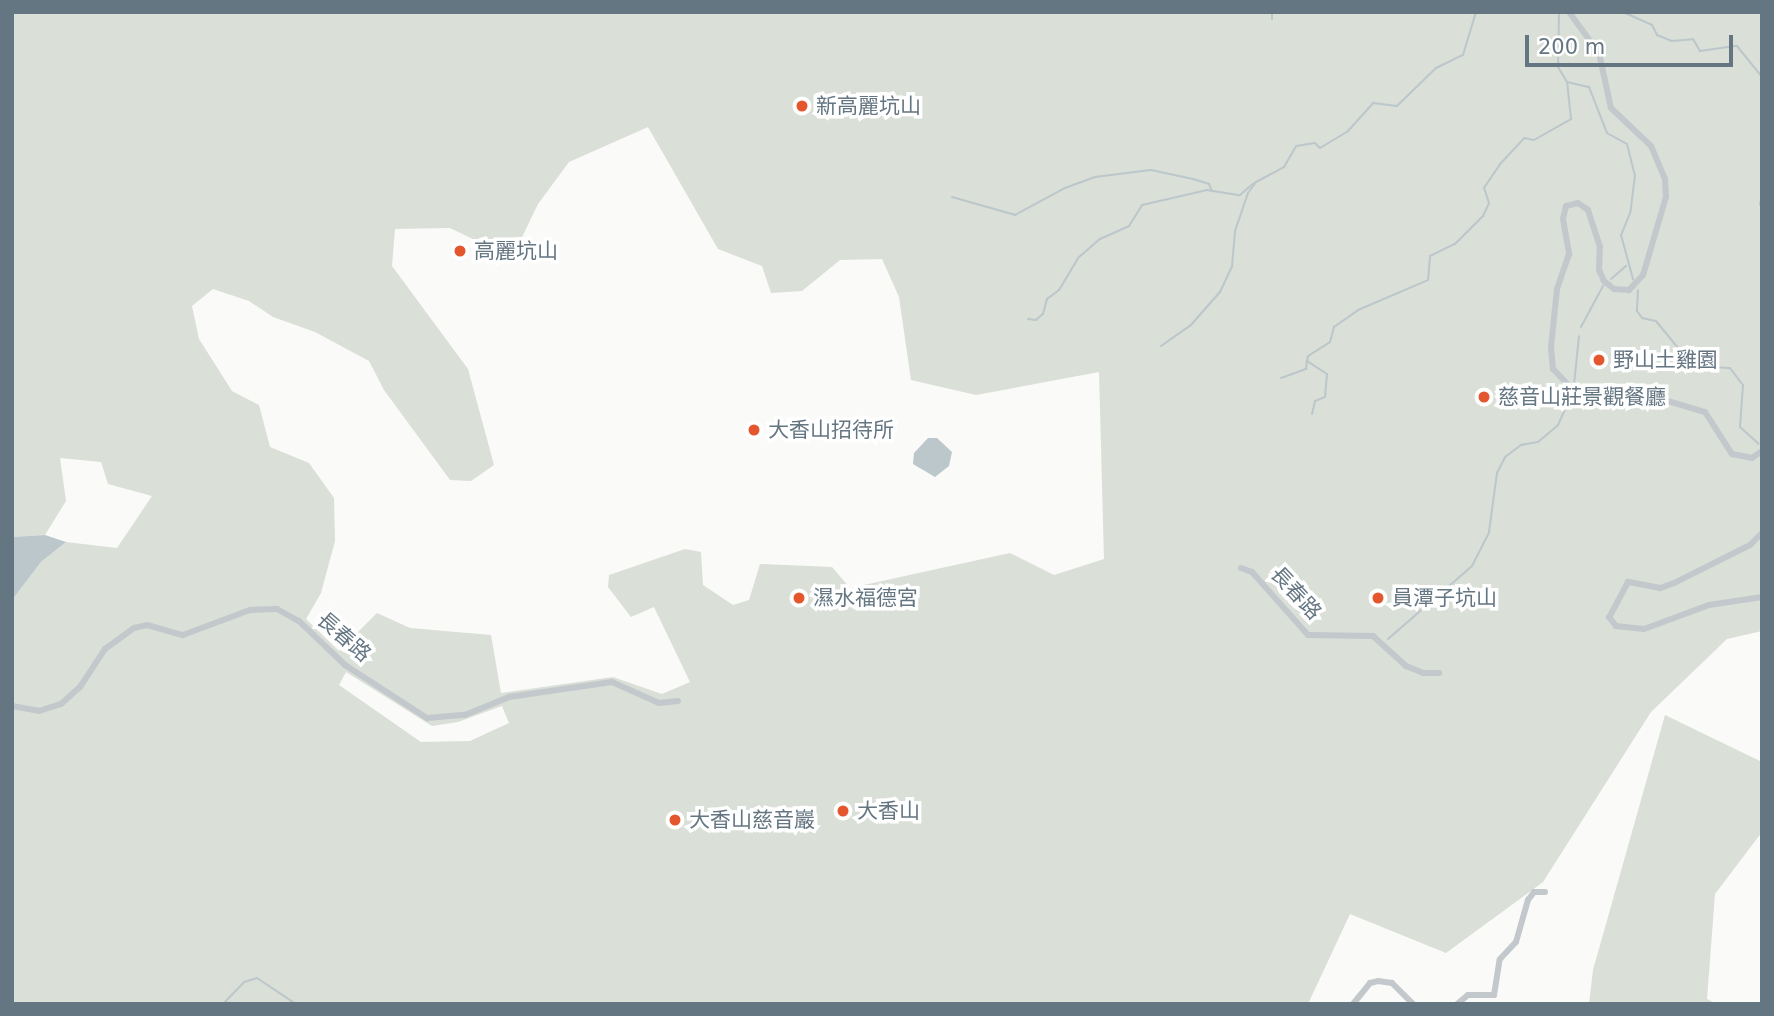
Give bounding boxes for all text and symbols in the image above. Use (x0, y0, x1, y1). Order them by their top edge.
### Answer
scale bar (1529, 21, 1737, 65)
text: 200 m (1538, 35, 1605, 59)
place label: 新高麗坑山 (816, 93, 921, 119)
marker: 新高麗坑山 (794, 98, 810, 114)
place label: 高麗坑山 (474, 238, 558, 264)
marker: 高麗坑山 (452, 243, 468, 259)
place label: 野山土雞園 (1613, 347, 1718, 373)
marker: 野山土雞園 (1591, 352, 1607, 368)
place label: 慈音山莊景觀餐廳 (1498, 384, 1666, 410)
marker: 慈音山莊景觀餐廳 (1476, 389, 1492, 405)
place label: 大香山招待所 (768, 417, 894, 443)
marker: 大香山招待所 (746, 422, 762, 438)
street label: 長春路 (1265, 561, 1327, 625)
place label: 濕水福德宮 (813, 585, 918, 611)
place label: 員潭子坑山 (1392, 585, 1497, 611)
marker: 濕水福德宮 (791, 590, 807, 606)
marker: 員潭子坑山 (1370, 590, 1386, 606)
street label: 長春路 (312, 607, 376, 667)
place label: 大香山 (857, 798, 920, 824)
marker: 大香山 (835, 803, 851, 819)
place label: 大香山慈音巖 (689, 807, 815, 833)
marker: 大香山慈音巖 (667, 812, 683, 828)

